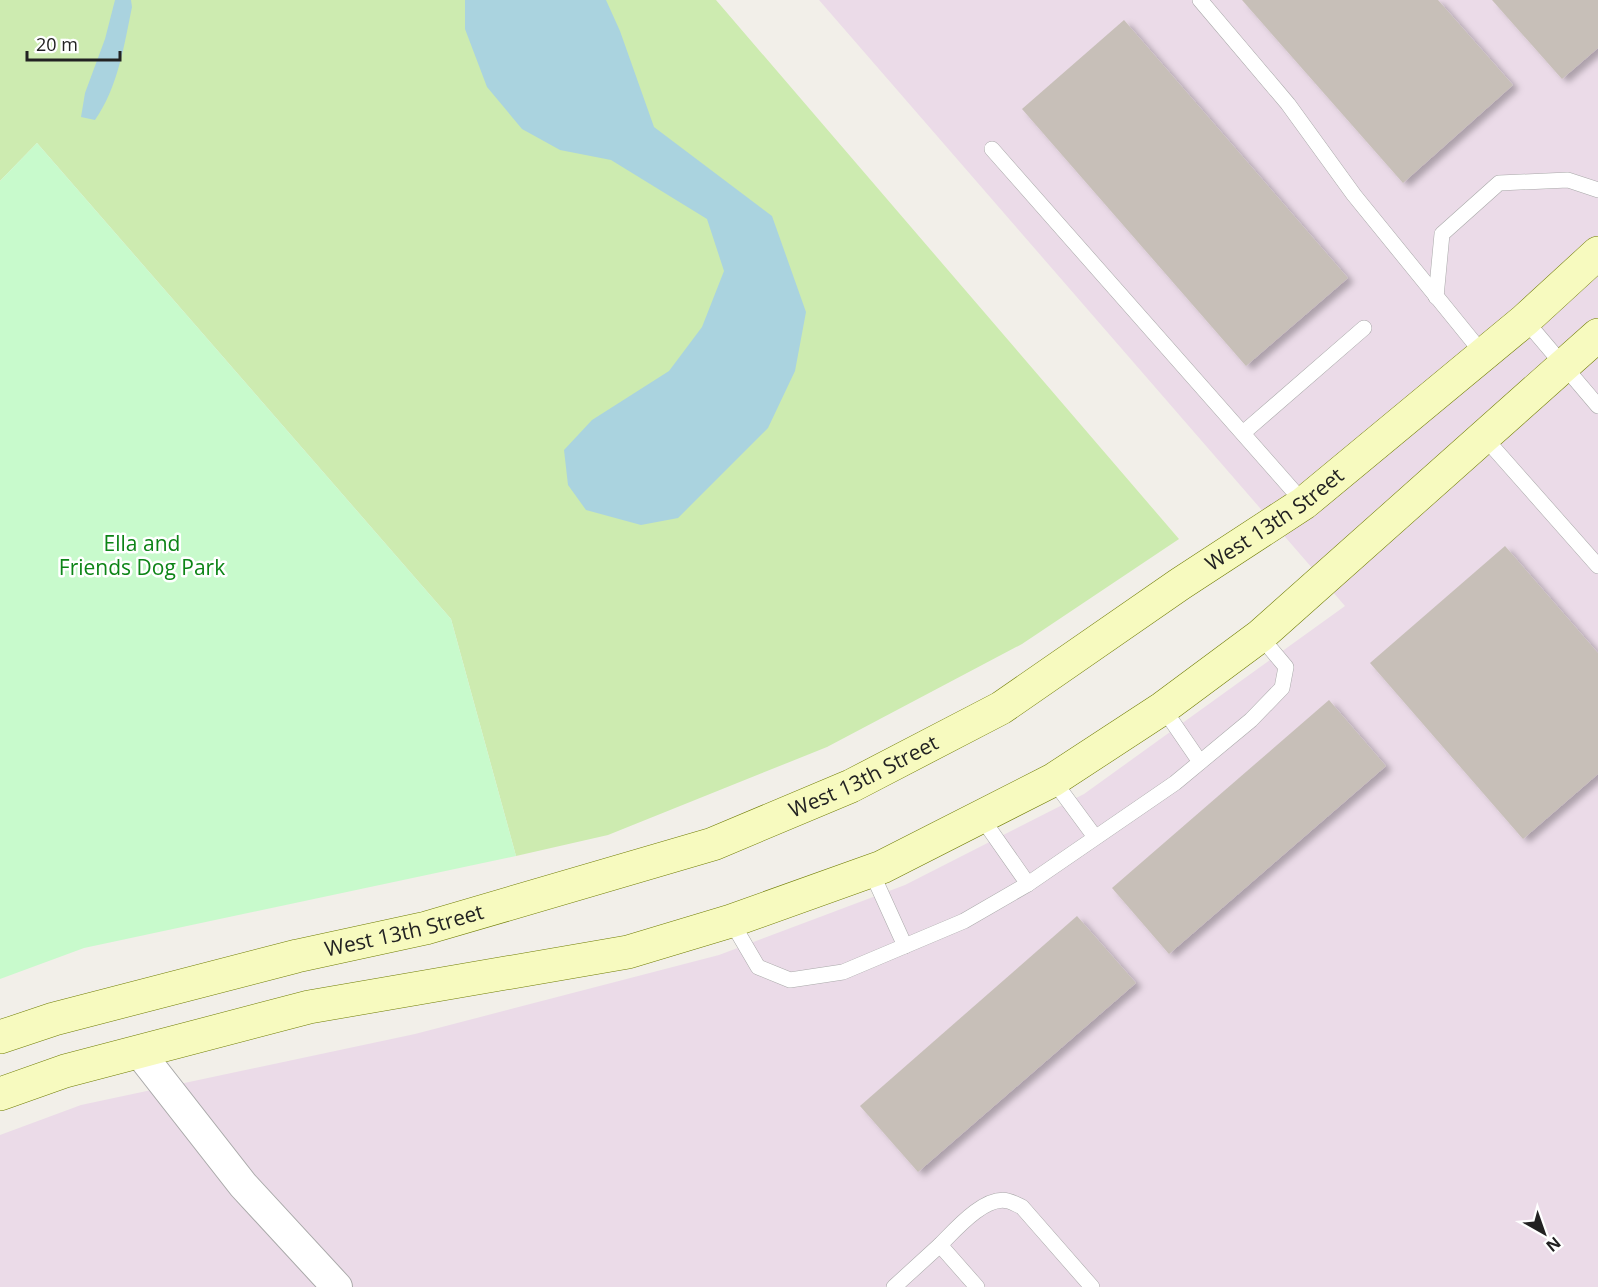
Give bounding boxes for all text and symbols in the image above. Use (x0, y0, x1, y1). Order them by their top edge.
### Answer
scale bar (27, 24, 120, 62)
text: 20 m (36, 32, 78, 56)
street label: West 13th Street (1200, 461, 1349, 577)
park label: Ella and Friends Dog Park (59, 529, 225, 581)
street label: West 13th Street (784, 728, 943, 824)
street label: West 13th Street (322, 897, 487, 963)
north arrow (1514, 1203, 1574, 1263)
text: N (1542, 1232, 1566, 1257)

